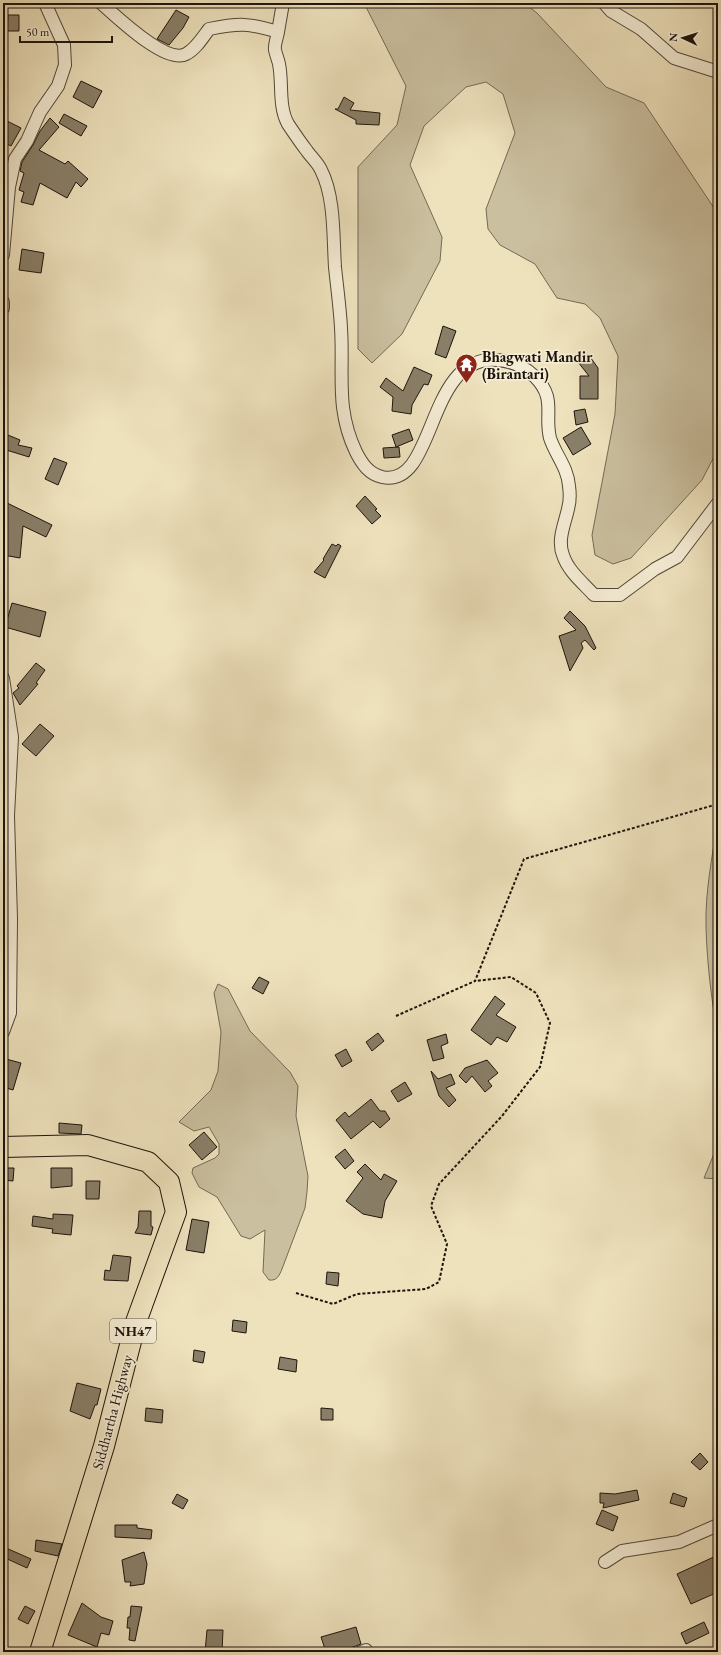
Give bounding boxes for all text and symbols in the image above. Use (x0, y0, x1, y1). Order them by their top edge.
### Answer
scale bar (20, 18, 112, 44)
north arrow (663, 18, 703, 58)
text: 50 m (26, 24, 50, 40)
text: N (666, 32, 680, 42)
place label: Bhagwati Mandir (Birantari) (482, 347, 593, 383)
temple icon: Bhagwati Mandir (Birantari) (454, 352, 480, 385)
road number: NH47 (110, 1319, 156, 1343)
street label: Siddhartha Highway (88, 1352, 137, 1472)

